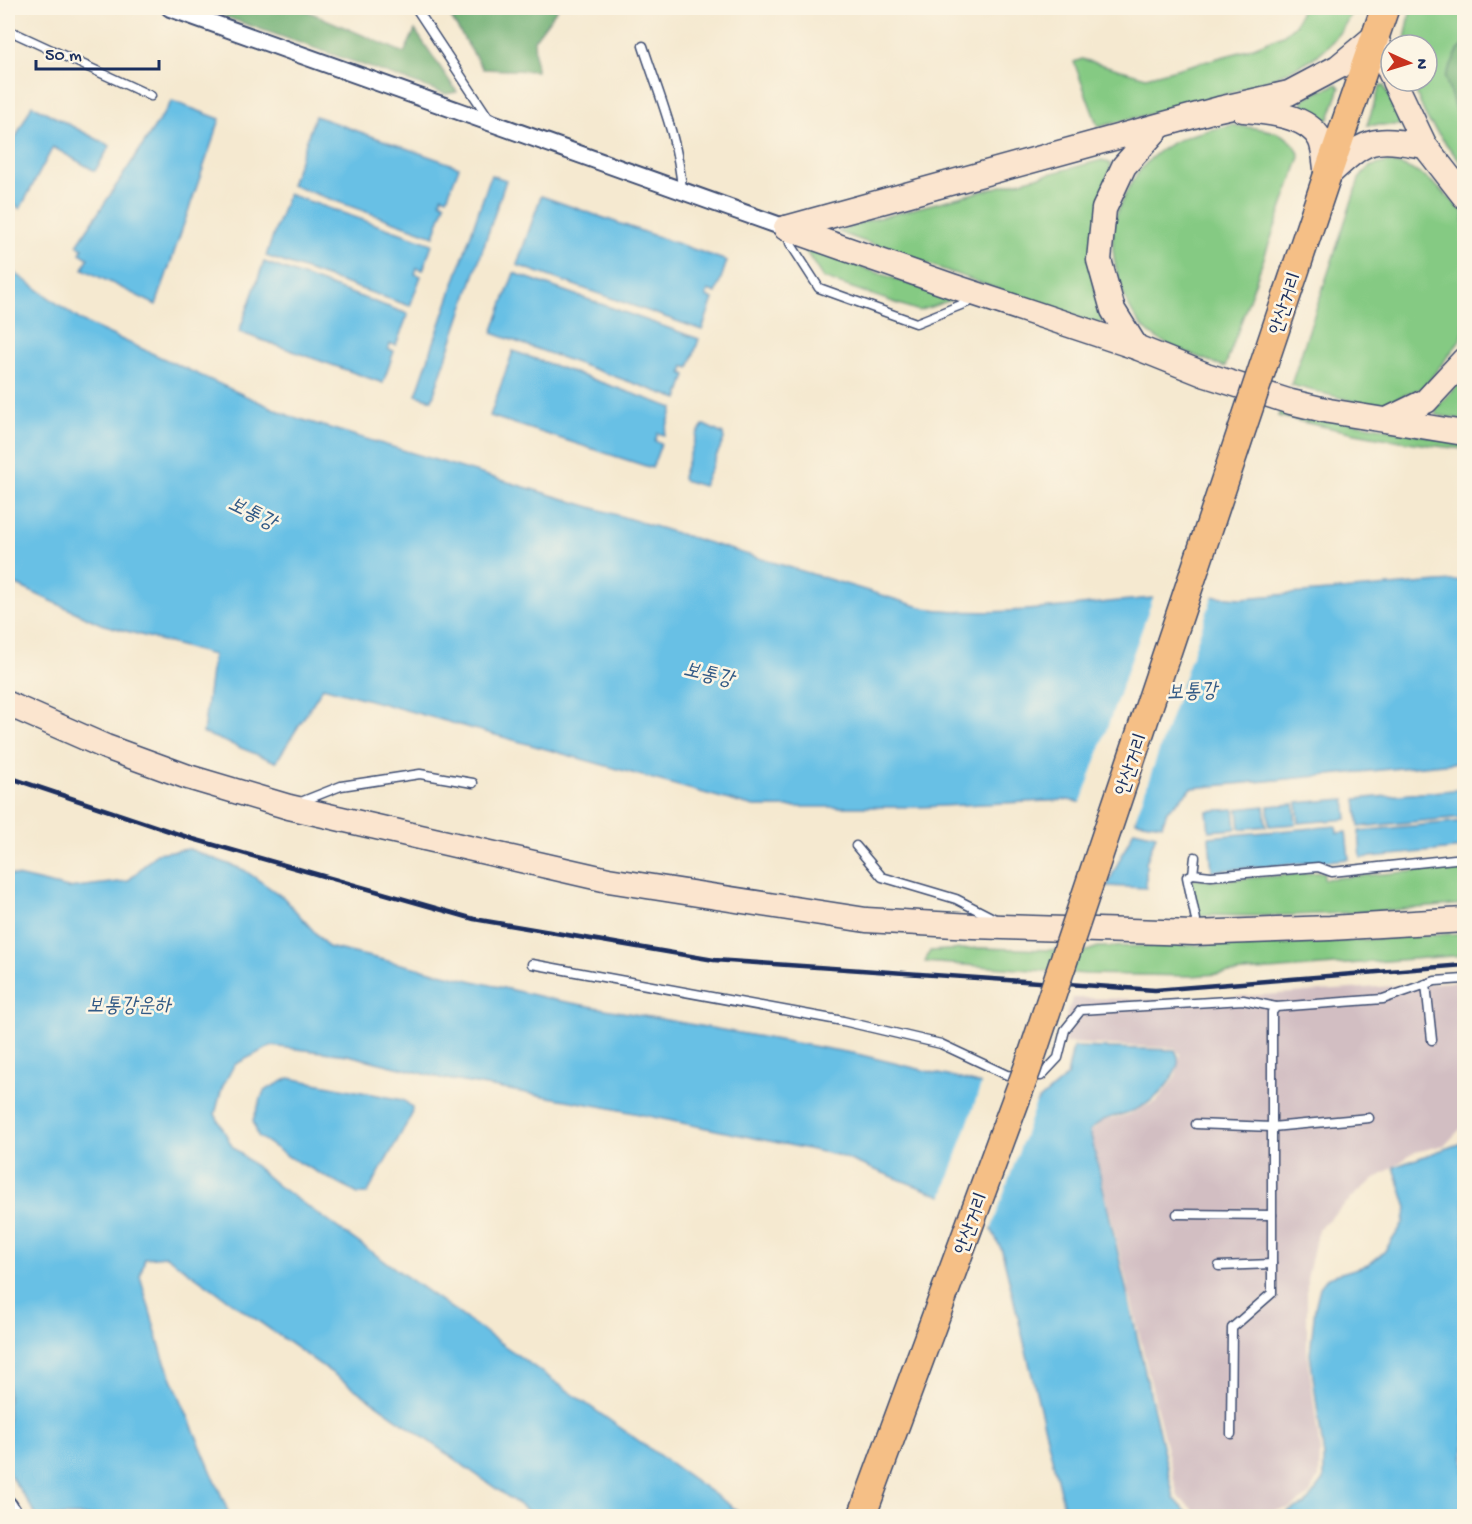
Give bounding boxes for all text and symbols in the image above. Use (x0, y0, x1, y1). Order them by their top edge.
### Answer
scale bar (36, 33, 159, 71)
north arrow (1379, 33, 1439, 93)
text: 50 m (45, 46, 82, 67)
text: N (1411, 58, 1430, 70)
street label: 안산거리 (1266, 270, 1309, 338)
water label: 보통강 (223, 493, 282, 538)
water label: 보통강 (681, 659, 738, 695)
water label: 보통강 (1166, 680, 1220, 707)
street label: 안산거리 (1112, 731, 1155, 799)
water label: 보통강운하 (87, 995, 172, 1020)
street label: 안산거리 (951, 1190, 995, 1258)

